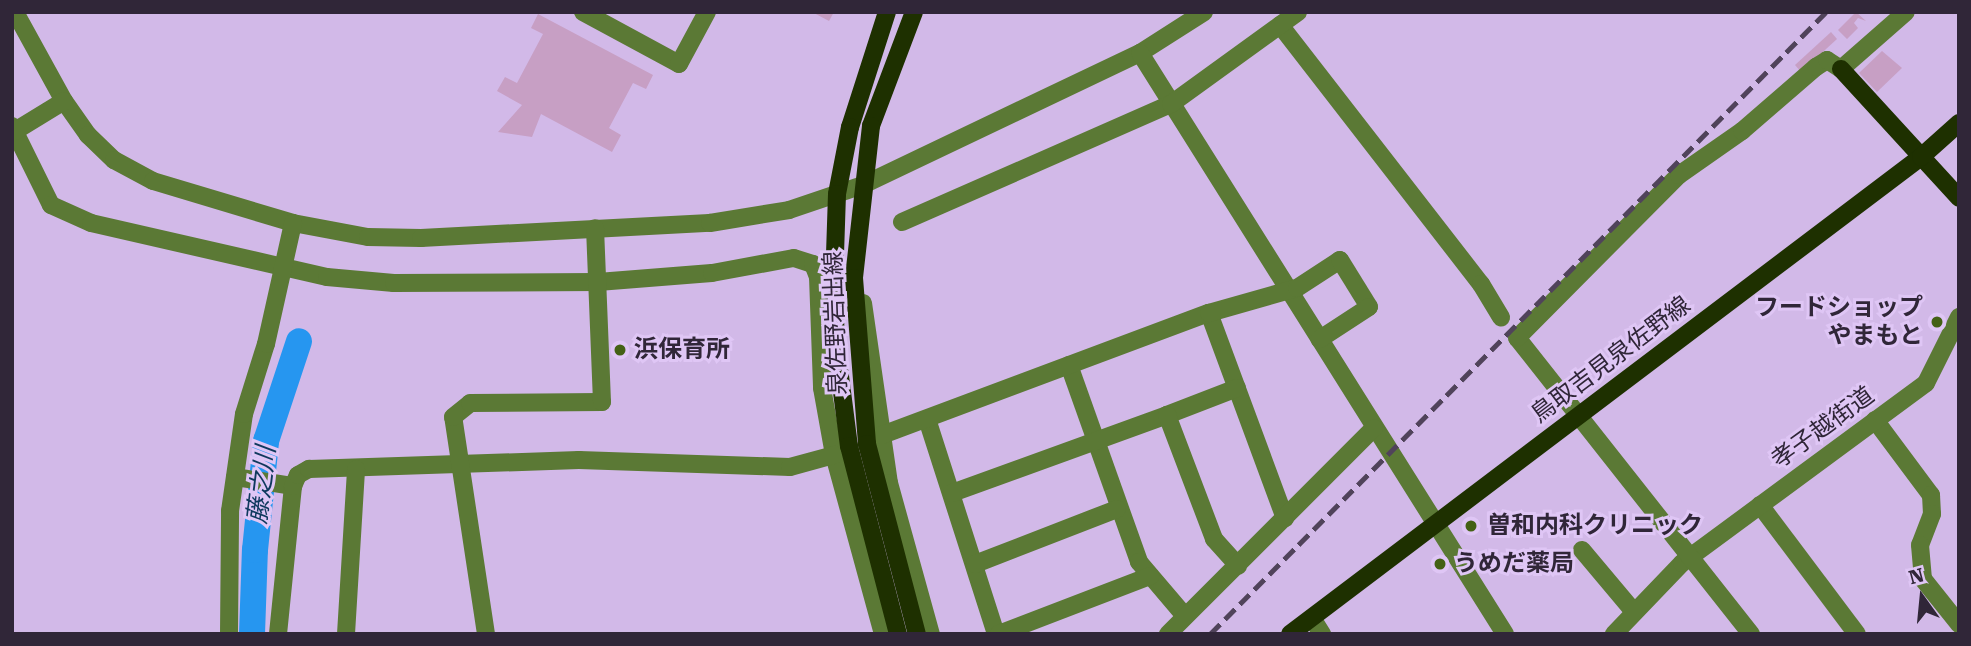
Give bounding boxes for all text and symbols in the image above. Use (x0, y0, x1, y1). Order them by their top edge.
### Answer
street label: 泉佐野岩出線 (819, 251, 853, 395)
street label: 鳥取吉見泉佐野線 (1526, 291, 1696, 429)
place label: フードショップ やまもと (1755, 294, 1923, 350)
marker: フードショップ やまもと (1929, 314, 1945, 330)
place label: 浜保育所 (634, 336, 730, 364)
marker: 浜保育所 (612, 342, 628, 358)
street label: 孝子越街道 (1766, 381, 1880, 475)
water label: 藤之川 (242, 444, 282, 526)
place label: 曽和内科クリニック (1487, 512, 1703, 540)
marker: 曽和内科クリニック (1461, 516, 1481, 536)
place label: うめだ薬局 (1454, 550, 1574, 578)
marker: うめだ薬局 (1432, 556, 1448, 572)
north arrow (1887, 562, 1957, 632)
text: N (1906, 563, 1926, 589)

